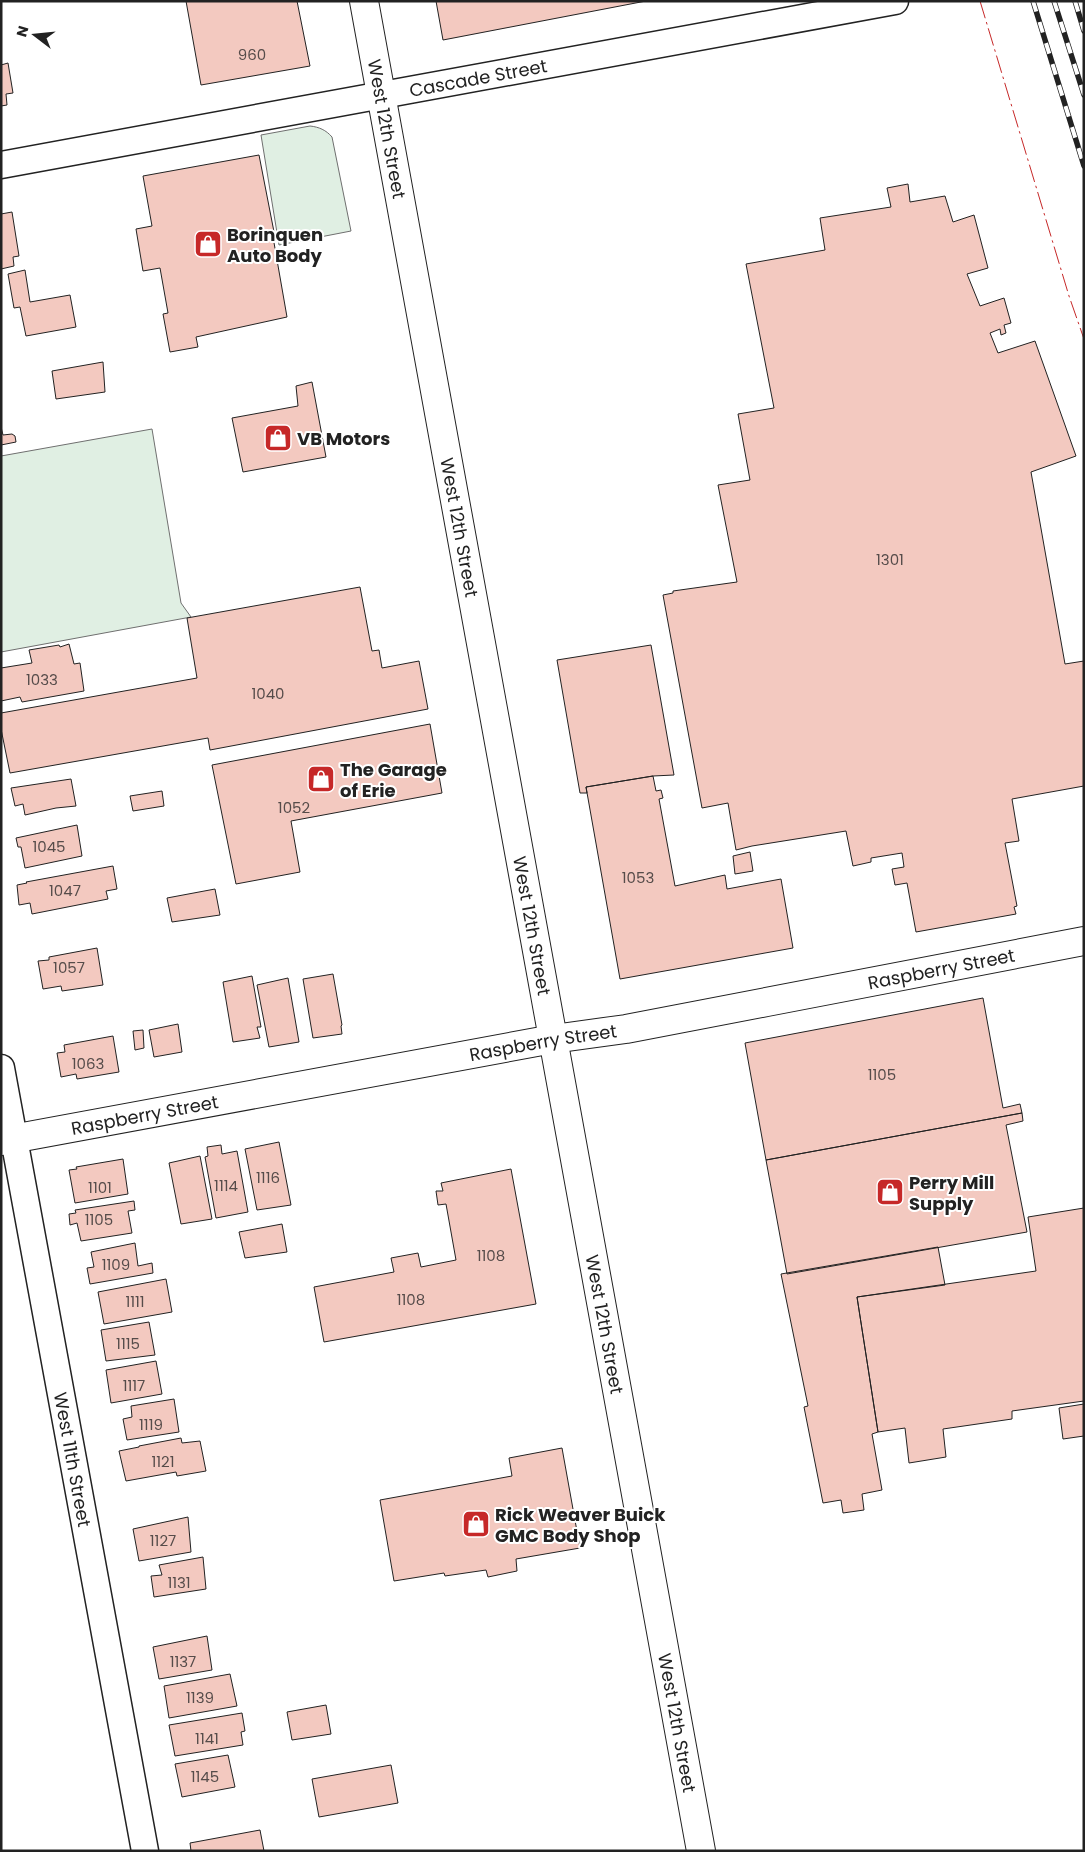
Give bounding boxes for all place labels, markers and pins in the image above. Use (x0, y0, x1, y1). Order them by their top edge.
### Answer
place label: Borinquen Auto Body (227, 222, 323, 268)
shop icon: Borinquen Auto Body (193, 229, 223, 259)
shop icon: VB Motors (263, 423, 293, 453)
place label: VB Motors (297, 426, 390, 451)
place label: The Garage of Erie (340, 757, 447, 803)
shop icon: The Garage of Erie (306, 764, 336, 794)
place label: Perry Mill Supply (909, 1170, 994, 1216)
shop icon: Perry Mill Supply (875, 1177, 905, 1207)
place label: Rick Weaver Buick GMC Body Shop (495, 1502, 666, 1548)
shop icon: Rick Weaver Buick GMC Body Shop (461, 1509, 491, 1539)

